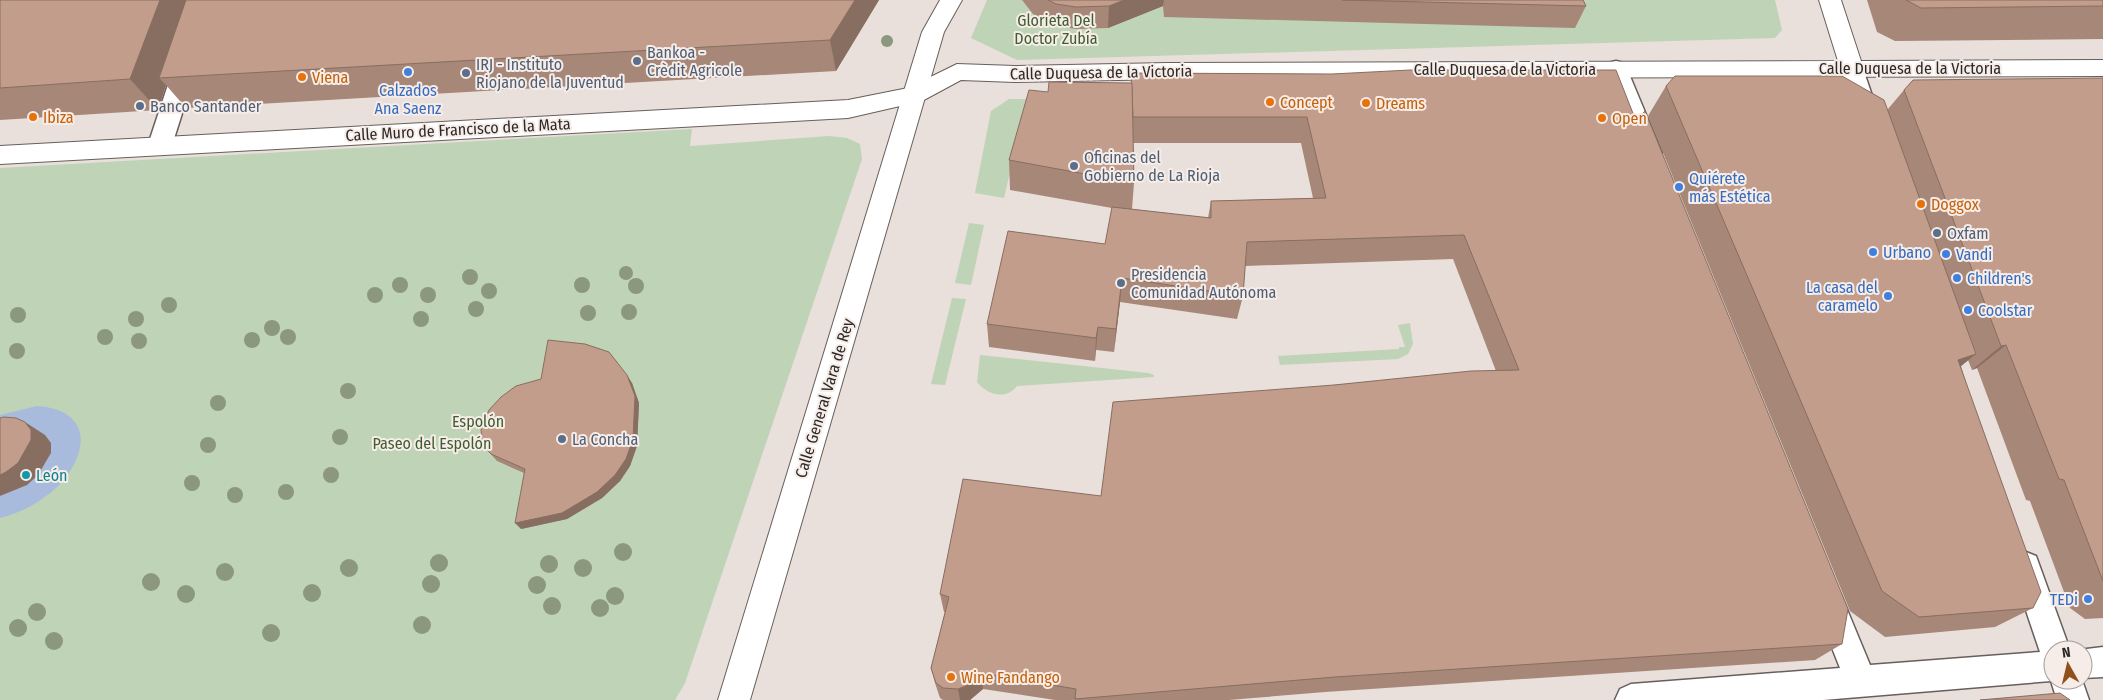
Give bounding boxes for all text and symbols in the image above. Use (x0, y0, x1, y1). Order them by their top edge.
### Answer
park label: Glorieta Del Doctor Zubía (1014, 11, 1098, 48)
place label: Bankoa - Crèdit Agricole (647, 43, 742, 80)
place label: IRJ - Instituto Riojano de la Juventud (476, 55, 624, 92)
marker: Bankoa - Crèdit Agricole (631, 55, 643, 67)
street label: Calle Duquesa de la Victoria (1819, 59, 2001, 78)
street label: Calle Duquesa de la Victoria (1414, 60, 1596, 79)
street label: Calle Duquesa de la Victoria (1010, 61, 1193, 84)
marker: Calzados Ana Saenz (402, 66, 414, 78)
marker: IRJ - Instituto Riojano de la Juventud (460, 67, 472, 79)
place label: Viena (312, 68, 349, 87)
marker: Viena (296, 71, 308, 83)
place label: Calzados Ana Saenz (375, 81, 441, 118)
place label: Concept (1280, 93, 1334, 112)
place label: Dreams (1376, 94, 1425, 113)
marker: Concept (1264, 96, 1276, 108)
place label: Banco Santander (150, 97, 262, 116)
marker: Dreams (1360, 97, 1372, 109)
marker: Banco Santander (134, 100, 146, 112)
place label: Ibiza (43, 108, 74, 127)
place label: Open (1612, 109, 1647, 128)
marker: Ibiza (27, 111, 39, 123)
marker: Open (1596, 112, 1608, 124)
street label: Calle Muro de Francisco de la Mata (345, 114, 571, 145)
place label: Oficinas del Gobierno de La Rioja (1084, 148, 1220, 185)
marker: Oficinas del Gobierno de La Rioja (1068, 160, 1080, 172)
place label: Quiérete más Estética (1689, 169, 1771, 206)
marker: Quiérete más Estética (1673, 181, 1685, 193)
place label: Doggox (1931, 195, 1979, 214)
marker: Doggox (1915, 198, 1927, 210)
place label: Oxfam (1947, 224, 1989, 243)
marker: Oxfam (1931, 227, 1943, 239)
place label: Urbano (1883, 243, 1931, 262)
place label: Vandi (1956, 245, 1992, 264)
marker: Urbano (1867, 246, 1879, 258)
marker: Vandi (1940, 248, 1952, 260)
place label: Presidencia Comunidad Autónoma (1131, 265, 1276, 302)
place label: Children's (1967, 269, 2032, 288)
marker: Children's (1951, 272, 1963, 284)
marker: Presidencia Comunidad Autónoma (1115, 277, 1127, 289)
place label: La casa del caramelo (1806, 278, 1878, 315)
marker: La casa del caramelo (1882, 290, 1894, 302)
place label: Coolstar (1978, 301, 2033, 320)
marker: Coolstar (1962, 304, 1974, 316)
street label: Calle General Vara de Rey (791, 315, 858, 480)
park label: Espolón (452, 412, 504, 431)
place label: La Concha (572, 430, 639, 449)
marker: La Concha (556, 433, 568, 445)
park label: Paseo del Espolón (373, 434, 491, 453)
place label: León (36, 466, 68, 485)
marker: León (20, 469, 32, 481)
place label: TEDi (2050, 590, 2078, 609)
marker: TEDi (2082, 593, 2094, 605)
north arrow (2043, 640, 2093, 690)
text: N (2061, 644, 2072, 662)
place label: Wine Fandango (961, 668, 1060, 687)
marker: Wine Fandango (945, 671, 957, 683)

